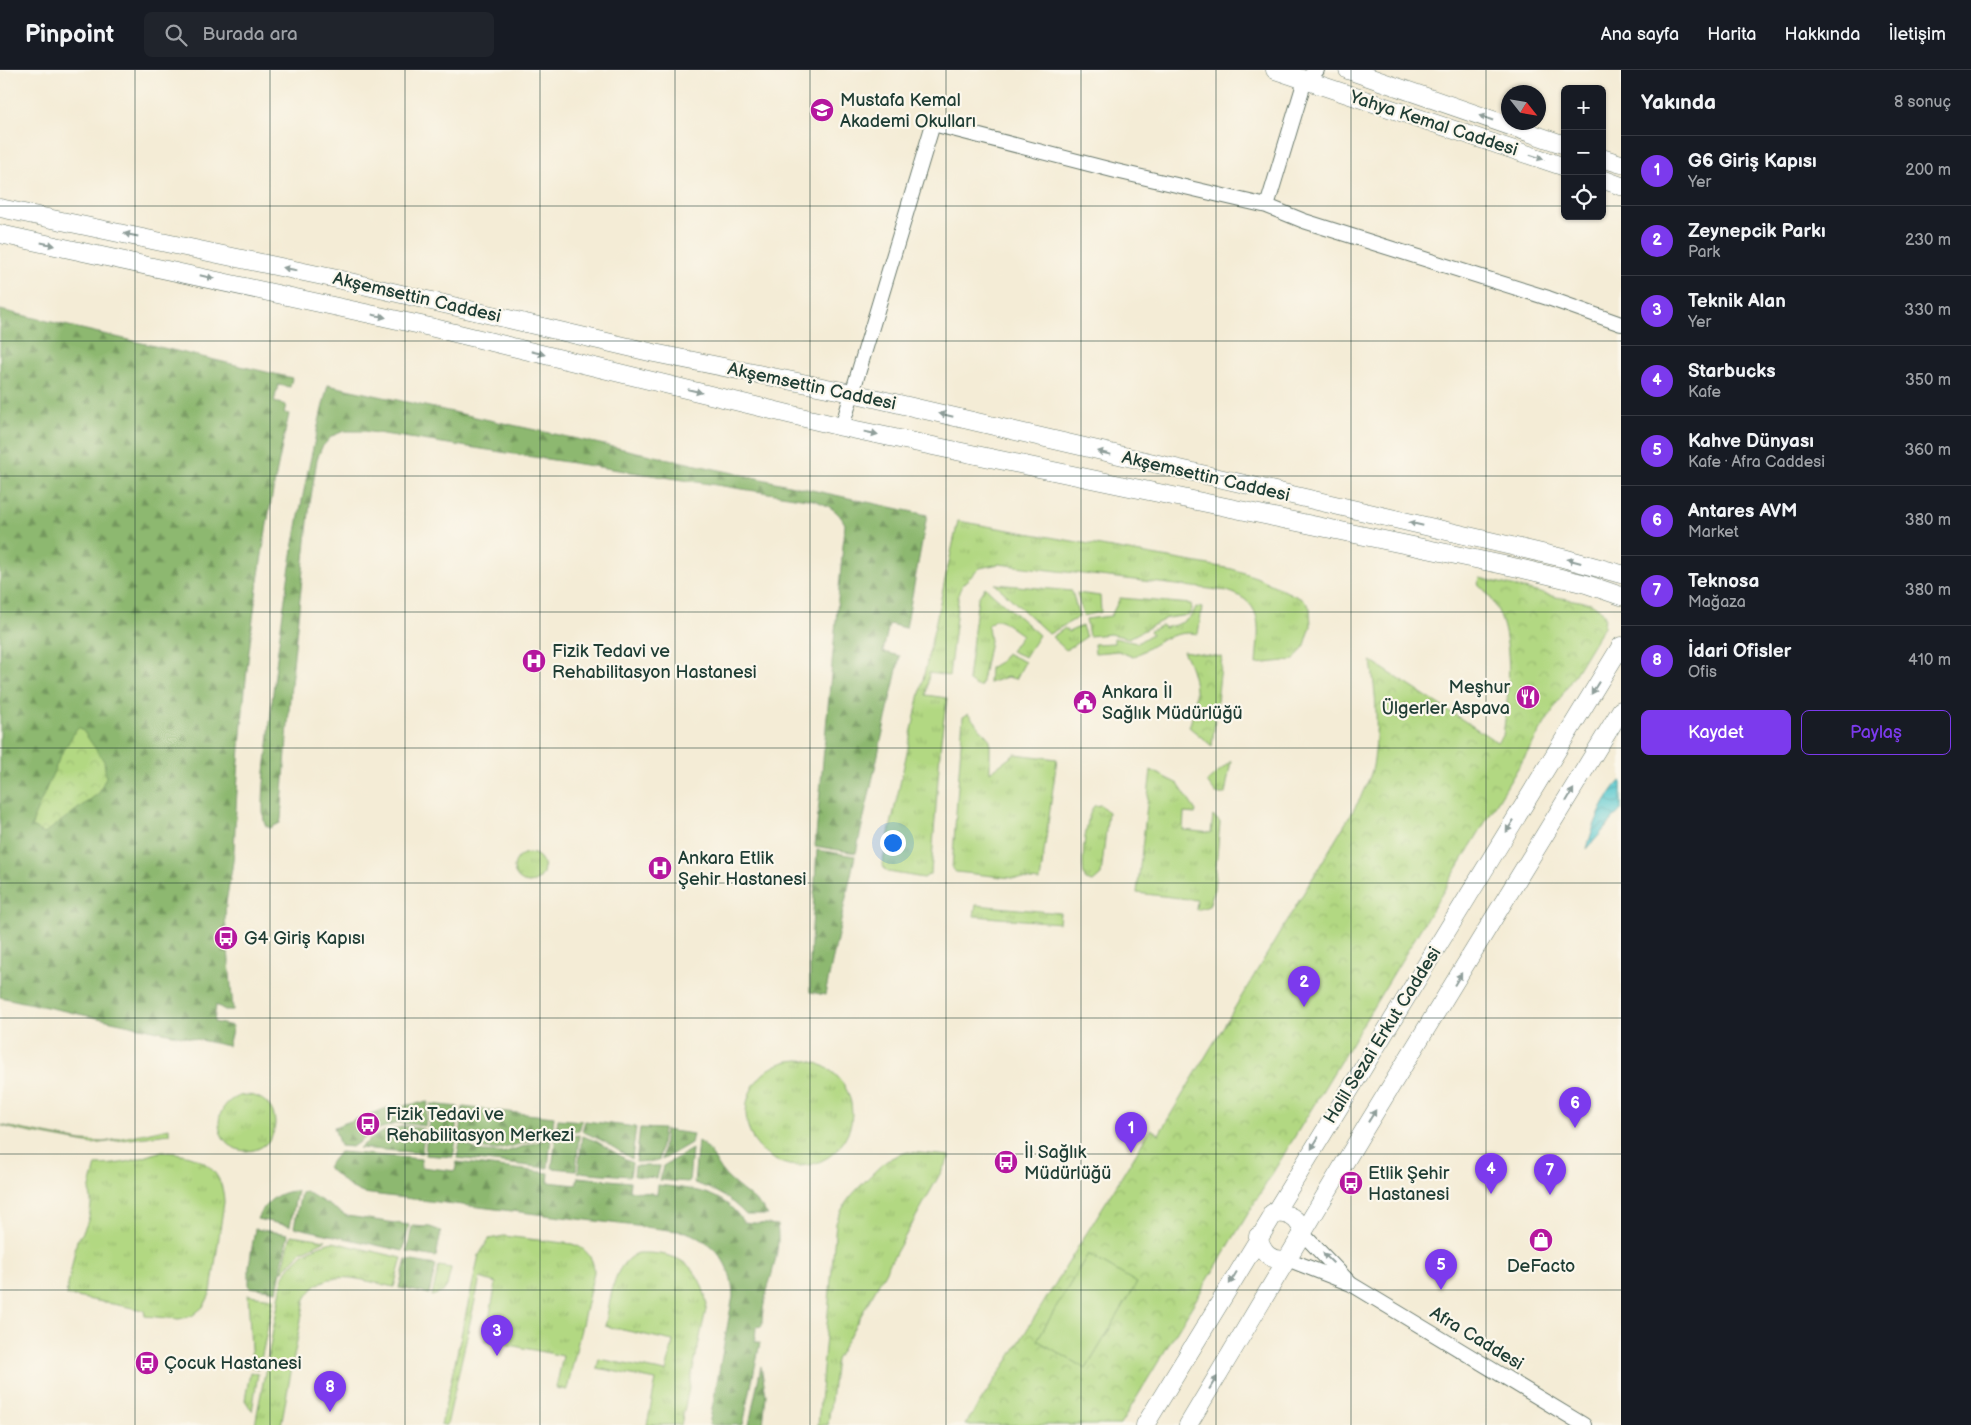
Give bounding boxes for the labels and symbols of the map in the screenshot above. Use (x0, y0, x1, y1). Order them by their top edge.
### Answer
north arrow (1501, 85, 1546, 130)
street label: Yahya Kemal Caddesi (1346, 86, 1520, 161)
place label: Mustafa Kemal Akademi Okulları (840, 90, 976, 132)
school or university icon: Mustafa Kemal Akademi Okulları (809, 97, 835, 123)
one-way arrow (1478, 113, 1493, 121)
one-way arrow (1530, 154, 1545, 162)
one-way arrow (123, 231, 138, 239)
one-way arrow (40, 240, 55, 248)
one-way arrow (282, 265, 297, 273)
street label: Akşemsettin Caddesi (331, 268, 503, 327)
one-way arrow (199, 274, 215, 282)
one-way arrow (372, 312, 387, 320)
one-way arrow (530, 349, 545, 357)
street label: Akşemsettin Caddesi (726, 358, 898, 415)
one-way arrow (688, 387, 703, 395)
one-way arrow (938, 411, 953, 419)
one-way arrow (863, 429, 878, 437)
street label: Akşemsettin Caddesi (1120, 447, 1292, 506)
one-way arrow (1096, 449, 1111, 457)
one-way arrow (1408, 520, 1423, 528)
one-way arrow (1567, 556, 1582, 564)
place label: Fizik Tedavi ve Rehabilitasyon Hastanesi (552, 641, 757, 683)
hospital icon: Fizik Tedavi ve Rehabilitasyon Hastanesi (521, 648, 547, 674)
place label: Meşhur Ülgerler Aspava (1381, 677, 1510, 719)
place label: Ankara İl Sağlık Müdürlüğü (1102, 681, 1243, 724)
one-way arrow (1591, 681, 1600, 694)
restaurant icon: Meşhur Ülgerler Aspava (1515, 684, 1541, 710)
public building icon: Ankara İl Sağlık Müdürlüğü (1072, 689, 1098, 715)
one-way arrow (1565, 788, 1574, 801)
one-way arrow (1506, 820, 1515, 833)
your location (880, 830, 906, 856)
place label: Ankara Etlik Şehir Hastanesi (678, 848, 807, 890)
hospital icon: Ankara Etlik Şehir Hastanesi (647, 855, 673, 881)
bus stop icon: G4 Giriş Kapısı (213, 925, 239, 951)
place label: G4 Giriş Kapısı (244, 928, 365, 949)
street label: Halil Sezai Erkut Caddesi (1319, 943, 1445, 1127)
pin: 2 (1288, 966, 1320, 1007)
one-way arrow (1454, 972, 1463, 985)
pin: 6 (1559, 1087, 1591, 1128)
place label: Fizik Tedavi ve Rehabilitasyon Merkezi (386, 1104, 574, 1146)
one-way arrow (1368, 1110, 1377, 1123)
bus stop icon: Fizik Tedavi ve Rehabilitasyon Merkezi (355, 1111, 381, 1137)
pin: 1 (1115, 1112, 1147, 1153)
one-way arrow (1311, 1137, 1320, 1150)
place label: İl Sağlık Müdürlüğü (1024, 1141, 1111, 1184)
bus stop icon: İl Sağlık Müdürlüğü (993, 1149, 1019, 1175)
pin: 4 (1475, 1153, 1507, 1194)
pin: 7 (1534, 1154, 1566, 1195)
place label: Etlik Şehir Hastanesi (1368, 1163, 1450, 1205)
bus stop icon: Etlik Şehir Hastanesi (1338, 1170, 1364, 1196)
shop icon: DeFacto (1528, 1227, 1554, 1253)
pin: 5 (1425, 1249, 1457, 1290)
one-way arrow (1322, 1253, 1334, 1265)
place label: DeFacto (1507, 1256, 1575, 1277)
one-way arrow (1228, 1271, 1237, 1284)
street label: Afra Caddesi (1426, 1302, 1527, 1375)
pin: 3 (481, 1315, 513, 1356)
bus stop icon: Çocuk Hastanesi (134, 1350, 160, 1376)
place label: Çocuk Hastanesi (164, 1353, 302, 1374)
pin: 8 (314, 1371, 346, 1412)
one-way arrow (1208, 1377, 1217, 1390)

